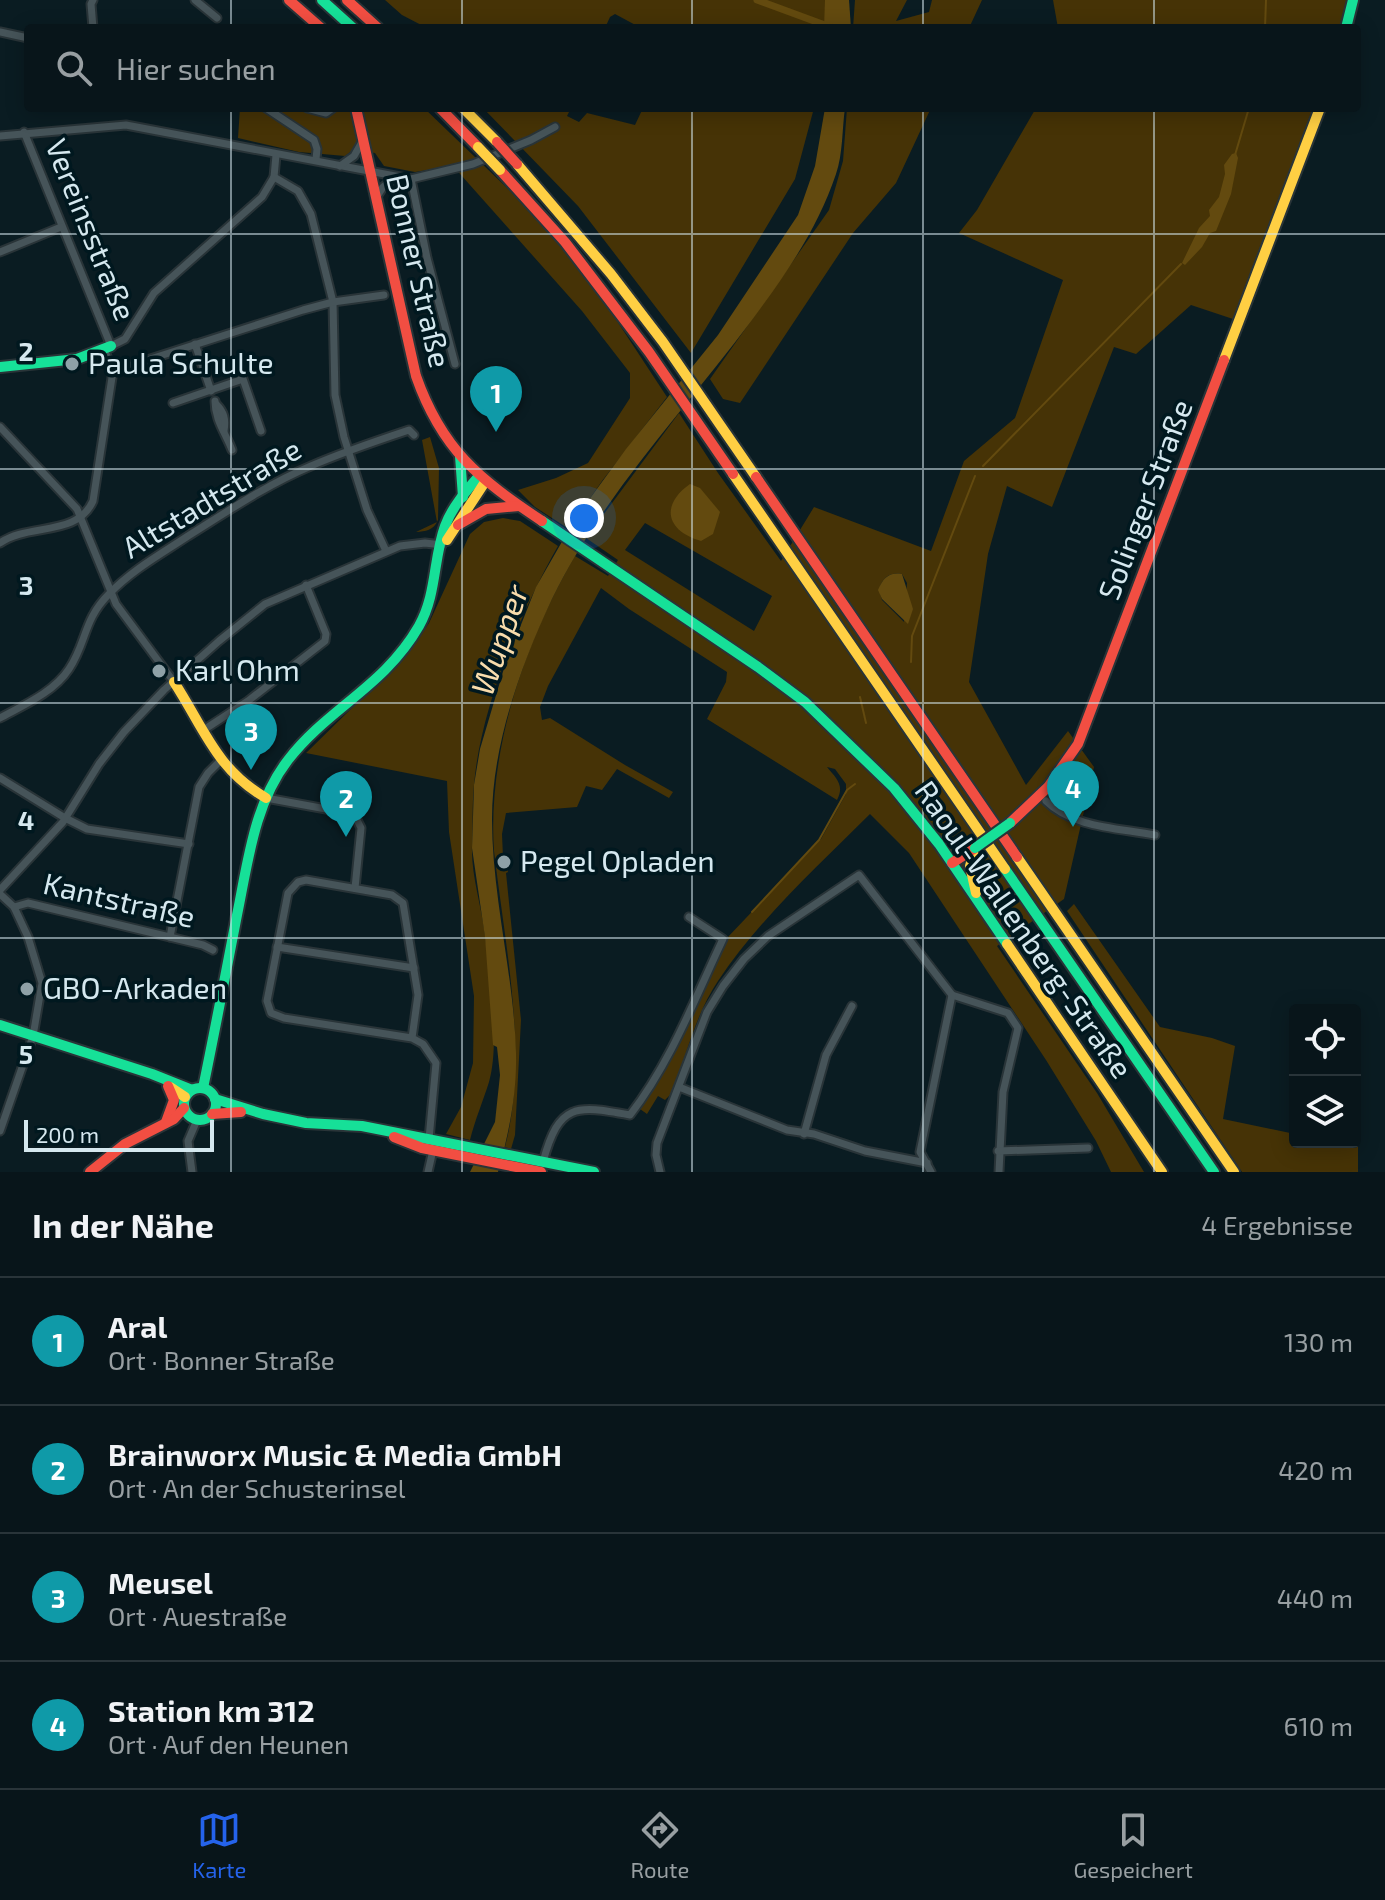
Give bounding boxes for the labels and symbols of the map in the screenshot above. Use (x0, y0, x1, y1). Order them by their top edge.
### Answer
street label: Vereinsstraße (39, 133, 145, 325)
street label: Bonner Straße (380, 170, 460, 371)
text: 2 (18, 335, 34, 366)
place label: Paula Schulte (88, 344, 274, 380)
marker: Paula Schulte (63, 355, 81, 373)
pin: 1 (470, 366, 522, 432)
street label: Solinger Straße (1089, 394, 1199, 604)
street label: Altstadtstraße (115, 430, 307, 565)
your location (564, 498, 604, 538)
text: 3 (19, 569, 33, 600)
water label: Wupper (461, 578, 536, 700)
place label: Karl Ohm (175, 651, 300, 687)
marker: Karl Ohm (150, 662, 168, 680)
pin: 3 (225, 704, 277, 770)
pin: 4 (1047, 761, 1099, 827)
pin: 2 (320, 771, 372, 837)
street label: Raoul-Wallenberg-Straße (908, 773, 1141, 1084)
text: 4 (18, 804, 34, 835)
place label: Pegel Opladen (520, 842, 715, 878)
marker: Pegel Opladen (495, 853, 513, 871)
street label: Kantstraße (40, 864, 199, 934)
place label: GBO-Arkaden (43, 969, 227, 1005)
marker: GBO-Arkaden (18, 980, 36, 998)
text: 5 (19, 1038, 33, 1069)
scale bar (24, 1116, 214, 1152)

